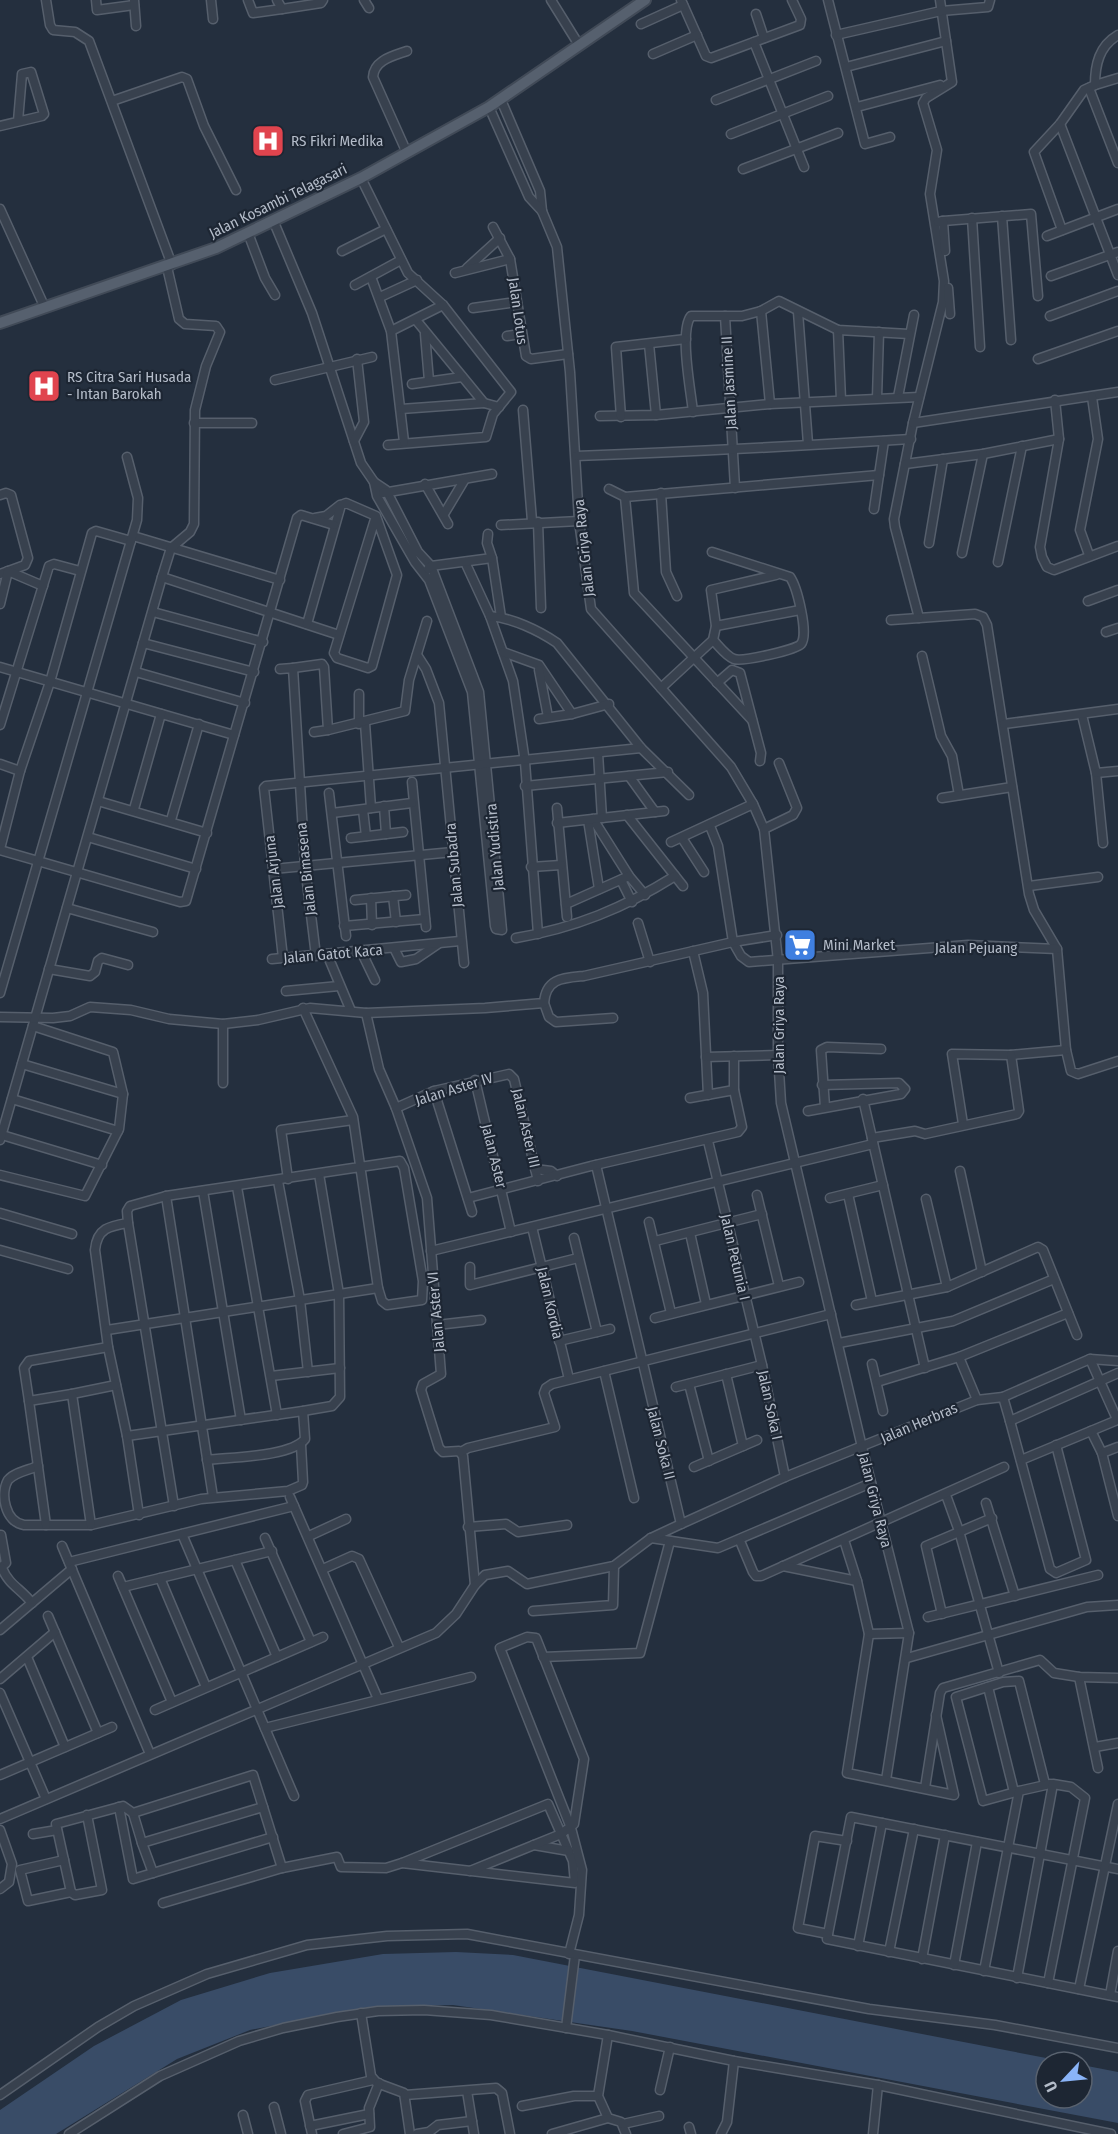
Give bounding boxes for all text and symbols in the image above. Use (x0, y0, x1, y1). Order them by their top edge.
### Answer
hospital icon: RS Fikri Medika (250, 123, 286, 159)
place label: RS Fikri Medika (291, 132, 383, 150)
street label: Jalan Kosambi Telagasari (206, 160, 350, 242)
street label: Jalan Lotus (504, 276, 532, 346)
street label: Jalan Jasmine II (718, 336, 740, 430)
hospital icon: RS Citra Sari Husada - Intan Barokah (26, 368, 62, 404)
place label: RS Citra Sari Husada - Intan Barokah (67, 368, 191, 403)
street label: Jalan Griya Raya (570, 498, 598, 598)
street label: Jalan Yudistira (482, 803, 508, 891)
street label: Jalan Bimasena (292, 821, 320, 917)
street label: Jalan Subadra (441, 822, 467, 908)
street label: Jalan Arjuna (261, 834, 287, 910)
supermarket icon: Mini Market (782, 927, 818, 963)
place label: Mini Market (823, 936, 895, 954)
street label: Jalan Pejuang (935, 939, 1017, 957)
street label: Jalan Gatot Kaca (283, 941, 383, 967)
street label: Jalan Griya Raya (770, 976, 788, 1074)
street label: Jalan Aster IV (413, 1068, 496, 1109)
street label: Jalan Aster III (508, 1087, 544, 1169)
street label: Jalan Aster (477, 1122, 511, 1191)
street label: Jalan Petunia I (716, 1212, 754, 1302)
street label: Jalan Kordia (533, 1265, 567, 1341)
street label: Jalan Aster VI (424, 1271, 448, 1353)
street label: Jalan Soka I (754, 1368, 786, 1442)
street label: Jalan Herbras (878, 1399, 960, 1447)
street label: Jalan Soka II (643, 1405, 679, 1481)
street label: Jalan Griya Raya (854, 1450, 896, 1550)
north arrow (1034, 2050, 1094, 2110)
text: U (1040, 2078, 1062, 2095)

